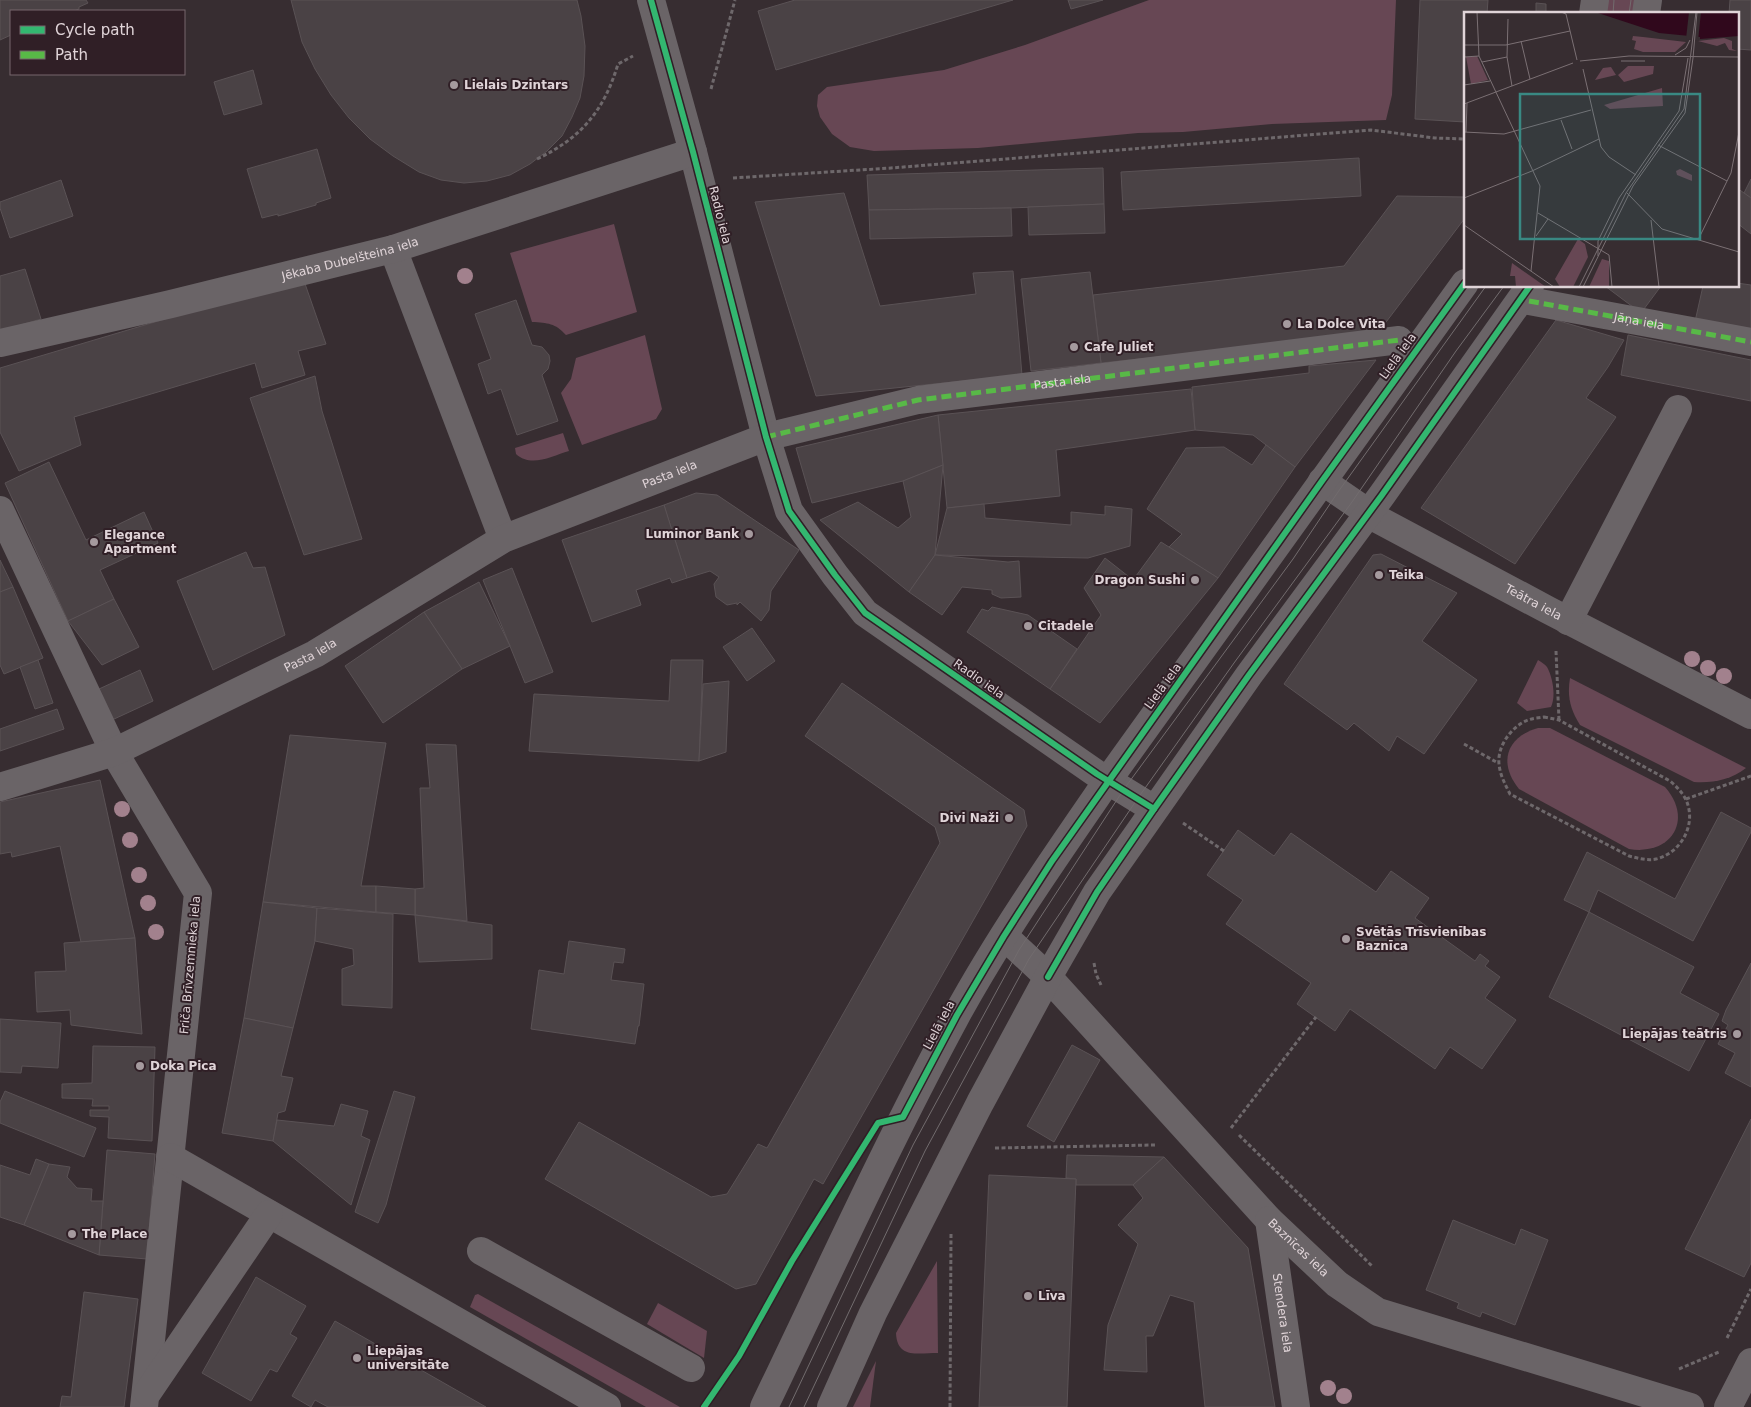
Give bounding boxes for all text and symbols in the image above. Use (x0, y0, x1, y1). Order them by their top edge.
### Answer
legend (10, 10, 185, 75)
inset map (1464, 12, 1738, 288)
text: Cycle path (55, 21, 135, 39)
text: Path (55, 46, 88, 64)
place label: Lielais Dzintars (464, 78, 568, 92)
marker: Lielais Dzintars (448, 79, 460, 91)
street label: Radio iela (706, 185, 734, 245)
street label: Jēkaba Dubelšteina iela (279, 234, 420, 284)
street label: Jāņa iela (1612, 310, 1666, 333)
place label: La Dolce Vita (1297, 317, 1386, 331)
marker: La Dolce Vita (1281, 318, 1293, 330)
street label: Lielā iela (1377, 330, 1419, 382)
place label: Cafe Juliet (1084, 340, 1154, 354)
marker: Cafe Juliet (1068, 341, 1080, 353)
street label: Pasta iela (1033, 371, 1092, 392)
street label: Pasta iela (640, 457, 699, 491)
place label: Luminor Bank (646, 527, 740, 541)
place label: Elegance Apartment (104, 528, 177, 556)
marker: Luminor Bank (743, 528, 755, 540)
marker: Elegance Apartment (88, 536, 100, 548)
place label: Teika (1389, 568, 1424, 582)
marker: Teika (1373, 569, 1385, 581)
place label: Dragon Sushi (1094, 573, 1185, 587)
marker: Dragon Sushi (1189, 574, 1201, 586)
street label: Teātra iela (1502, 581, 1564, 623)
place label: Citadele (1038, 619, 1094, 633)
marker: Citadele (1022, 620, 1034, 632)
street label: Pasta iela (282, 636, 339, 675)
street label: Radio iela (951, 656, 1007, 702)
street label: Lielā iela (1142, 660, 1184, 712)
place label: Divi Naži (940, 811, 999, 825)
marker: Divi Naži (1003, 812, 1015, 824)
street label: Friča Brīvzemnieka iela (177, 895, 203, 1035)
place label: Svētās Trīsvienības Baznīca (1356, 925, 1486, 953)
marker: Svētās Trīsvienības Baznīca (1340, 933, 1352, 945)
street label: Lielā iela (920, 998, 958, 1052)
place label: Liepājas teātris (1622, 1027, 1727, 1041)
marker: Liepājas teātris (1731, 1028, 1743, 1040)
place label: Doka Pica (150, 1059, 217, 1073)
marker: Doka Pica (134, 1060, 146, 1072)
street label: Baznīcas iela (1265, 1216, 1332, 1280)
place label: The Place (82, 1227, 147, 1241)
marker: The Place (66, 1228, 78, 1240)
street label: Stendera iela (1270, 1272, 1295, 1354)
place label: Līva (1038, 1289, 1066, 1303)
marker: Līva (1022, 1290, 1034, 1302)
place label: Liepājas universitāte (367, 1344, 449, 1372)
marker: Liepājas universitāte (351, 1352, 363, 1364)

